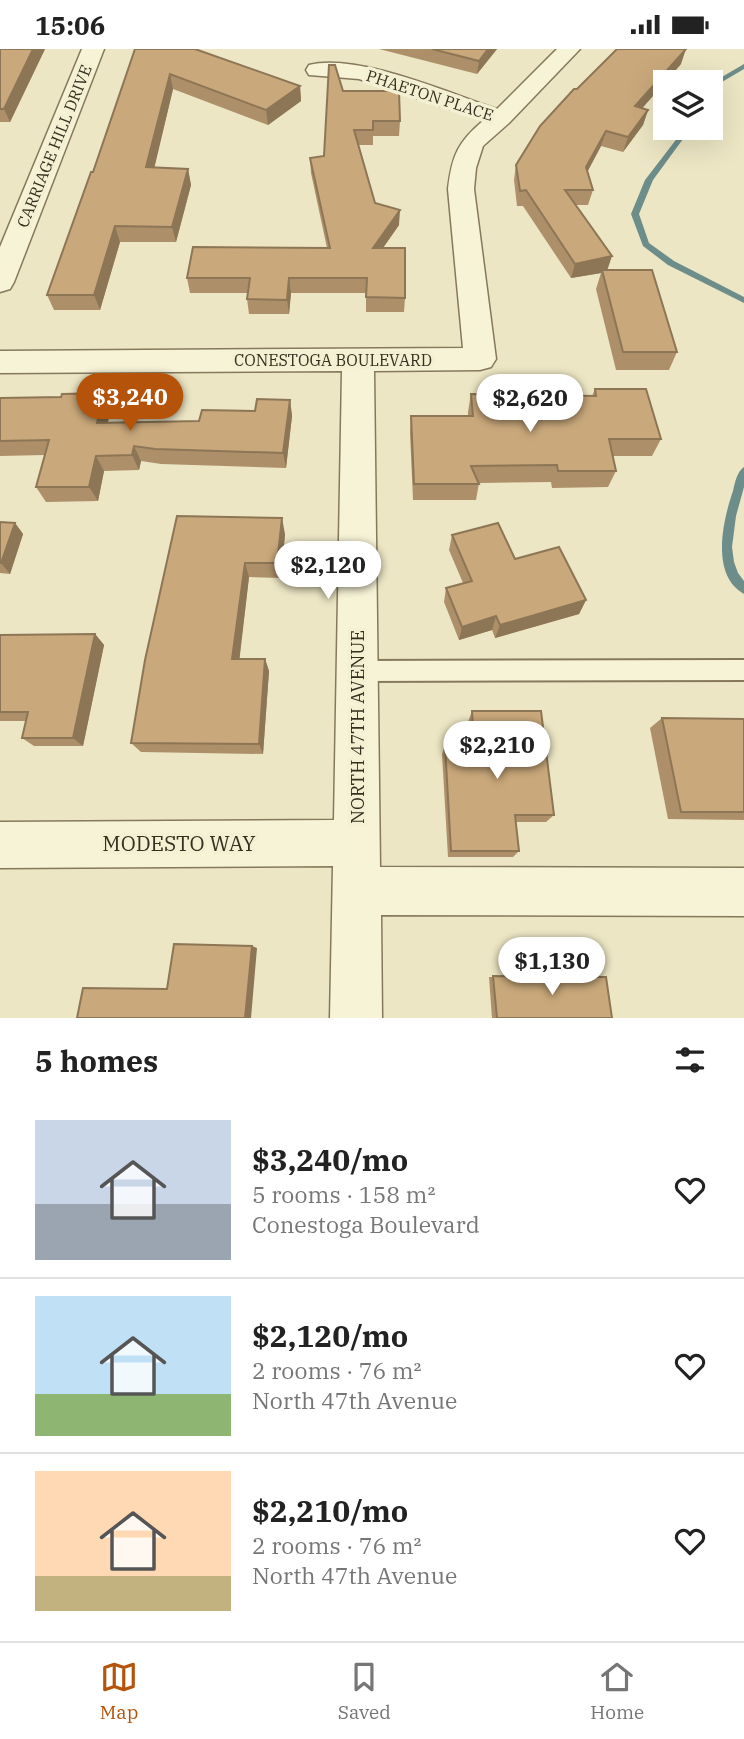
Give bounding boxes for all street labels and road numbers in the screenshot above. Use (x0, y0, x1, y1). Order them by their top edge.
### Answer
street label: CARRIAGE HILL DRIVE (12, 62, 96, 230)
street label: PHAETON PLACE (364, 65, 496, 125)
street label: CONESTOGA BOULEVARD (234, 350, 432, 370)
street label: NORTH 47TH AVENUE (346, 630, 369, 824)
street label: MODESTO WAY (102, 829, 256, 857)

